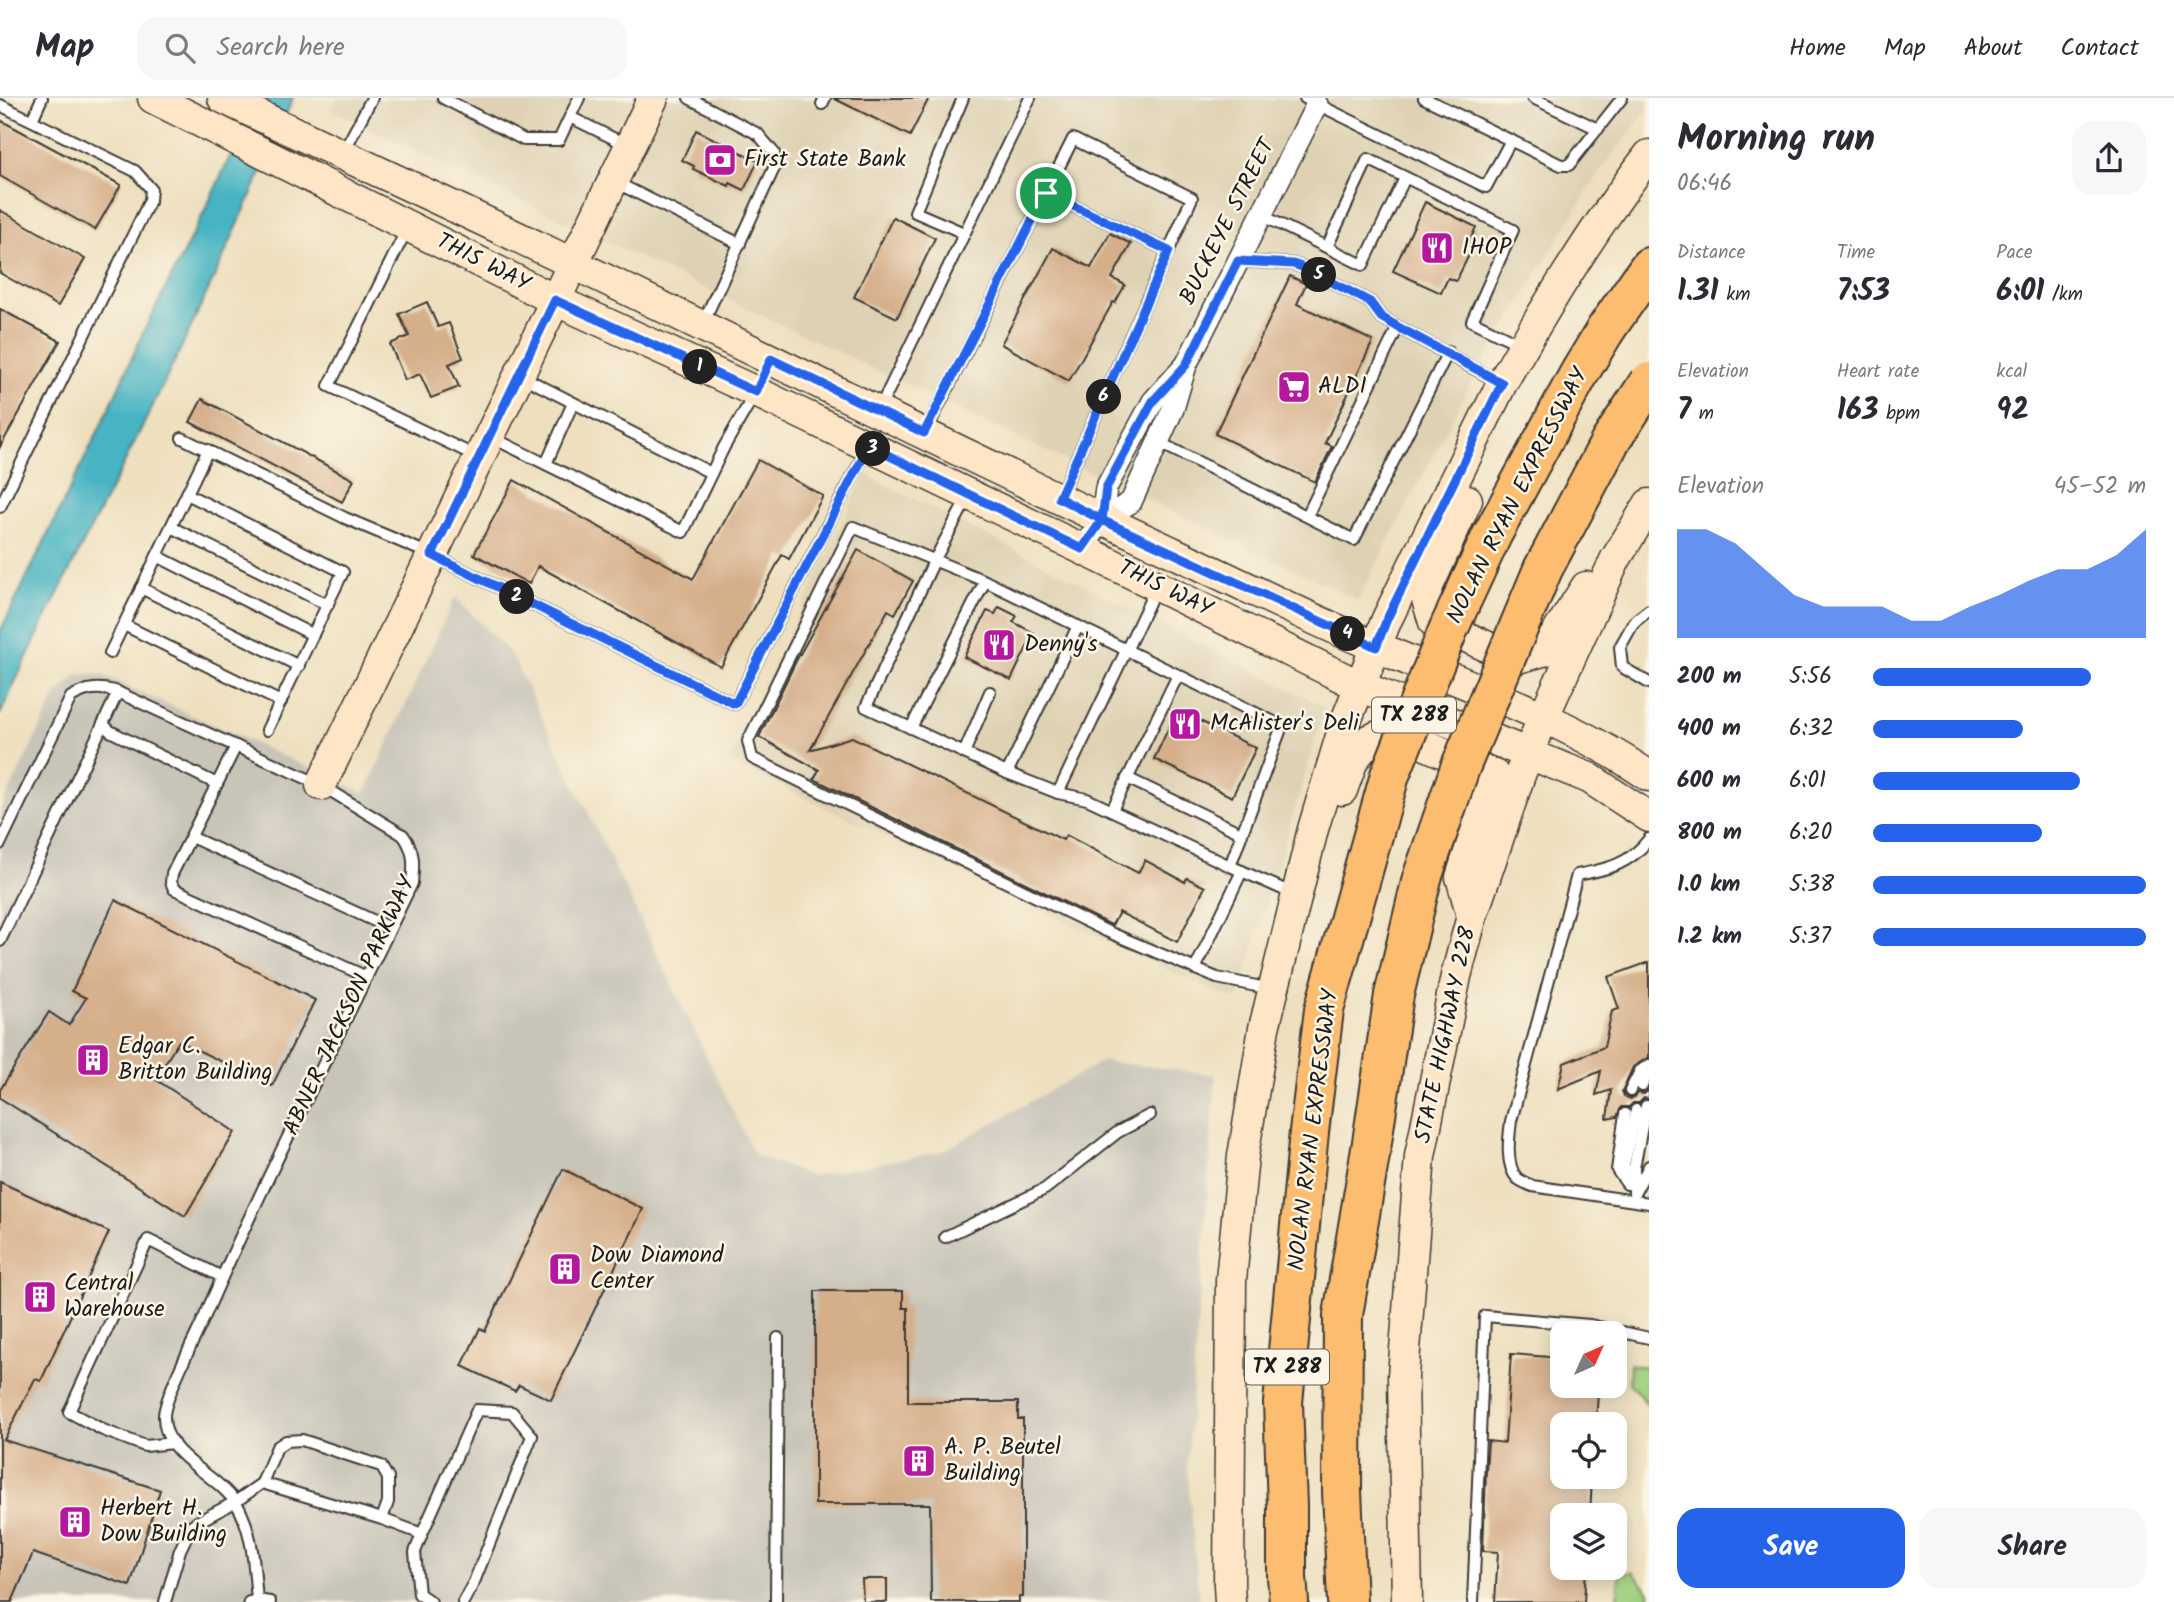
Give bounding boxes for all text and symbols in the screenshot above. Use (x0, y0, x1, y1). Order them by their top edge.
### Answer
search box (137, 17, 627, 80)
text: Map (35, 22, 95, 75)
text: Search here (217, 27, 345, 69)
icon: search (161, 29, 199, 67)
text: Home (1789, 29, 1846, 68)
text: Map (1884, 29, 1926, 68)
text: About (1964, 29, 2022, 68)
text: Contact (2060, 29, 2139, 68)
text: Morning run (1677, 110, 1875, 170)
button: share (2072, 121, 2146, 195)
street label: BUCKEYE STREET (1171, 131, 1286, 311)
bank icon: First State Bank (701, 141, 739, 179)
place label: First State Bank (744, 142, 906, 178)
pin (1016, 163, 1076, 223)
text: 06:46 (1677, 166, 1732, 202)
icon: arrive (1027, 174, 1065, 212)
street label: THIS WAY (430, 224, 537, 302)
restaurant icon: IHOP (1418, 229, 1456, 267)
place label: IHOP (1462, 230, 1512, 266)
text: Distance (1677, 238, 1745, 268)
text: Time (1837, 238, 1875, 268)
text: Pace (1996, 238, 2033, 268)
pin: 5 (1302, 258, 1336, 292)
text: 5 (1314, 259, 1323, 289)
text: 1.31 (1677, 268, 1719, 316)
text: 7:53 (1837, 268, 1890, 316)
text: 6:01 (1996, 268, 2044, 316)
text: km (1719, 280, 1750, 310)
text: /km (2044, 280, 2083, 310)
pin: 1 (682, 350, 718, 384)
text: 1 (697, 351, 702, 381)
text: Elevation (1677, 357, 1749, 387)
text: Heart rate (1837, 357, 1919, 387)
text: kcal (1996, 357, 2027, 387)
street label: NOLAN RYAN EXPRESSWAY (1438, 361, 1599, 630)
supermarket icon: ALDI (1275, 368, 1313, 406)
place label: ALDI (1318, 369, 1367, 405)
pin: 6 (1086, 380, 1122, 414)
text: 6 (1098, 381, 1109, 411)
text: 7 (1677, 387, 1691, 435)
text: 163 (1837, 387, 1878, 435)
text: 92 (1996, 387, 2029, 435)
text: m (1691, 399, 1714, 429)
text: bpm (1878, 399, 1920, 429)
pin: 3 (856, 432, 890, 466)
text: 3 (867, 433, 878, 463)
text: Elevation (1677, 469, 1764, 505)
text: 45–52 m (2054, 469, 2146, 505)
street label: THIS WAY (1112, 551, 1219, 628)
pin: 2 (500, 580, 534, 614)
text: 2 (511, 581, 522, 611)
pin: 4 (1330, 616, 1366, 652)
text: 4 (1342, 618, 1353, 648)
restaurant icon: Denny's (980, 626, 1018, 664)
place label: Denny's (1024, 627, 1098, 663)
text: 200 m (1677, 659, 1742, 695)
text: 5:56 (1789, 659, 1832, 695)
road number: TX 288 (1372, 698, 1456, 732)
restaurant icon: McAlister's Deli (1166, 705, 1204, 743)
place label: McAlister's Deli (1210, 706, 1360, 742)
text: 400 m (1677, 711, 1741, 747)
text: 6:32 (1789, 711, 1834, 747)
text: 600 m (1677, 763, 1741, 799)
text: 6:01 (1789, 763, 1826, 799)
text: 800 m (1677, 815, 1742, 851)
text: 6:20 (1789, 815, 1832, 851)
text: 1.0 km (1677, 867, 1740, 903)
text: 5:38 (1789, 867, 1834, 903)
street label: ABNER JACKSON PARKWAY (274, 870, 426, 1142)
text: 1.2 km (1677, 919, 1742, 955)
text: 5:37 (1789, 919, 1831, 955)
street label: STATE HIGHWAY 228 (1405, 923, 1487, 1147)
street label: NOLAN RYAN EXPRESSWAY (1279, 986, 1349, 1273)
place label: Edgar C. Britton Building (118, 1029, 272, 1091)
building icon: Edgar C. Britton Building (74, 1041, 112, 1079)
place label: Dow Diamond Center (590, 1238, 724, 1300)
building icon: Dow Diamond Center (546, 1250, 584, 1288)
place label: Central Warehouse (64, 1266, 165, 1328)
building icon: Central Warehouse (21, 1278, 59, 1316)
north arrow (1550, 1321, 1628, 1398)
map controls (1550, 1321, 1627, 1580)
road number: TX 288 (1245, 1350, 1329, 1384)
button: locate (1550, 1412, 1627, 1489)
place label: A. P. Beutel Building (944, 1430, 1061, 1492)
building icon: A. P. Beutel Building (900, 1442, 938, 1480)
place label: Herbert H. Dow Building (100, 1491, 227, 1553)
building icon: Herbert H. Dow Building (56, 1503, 94, 1541)
button: layers (1550, 1503, 1627, 1580)
button: Save (1677, 1508, 1905, 1588)
button: Share (1919, 1508, 2146, 1588)

